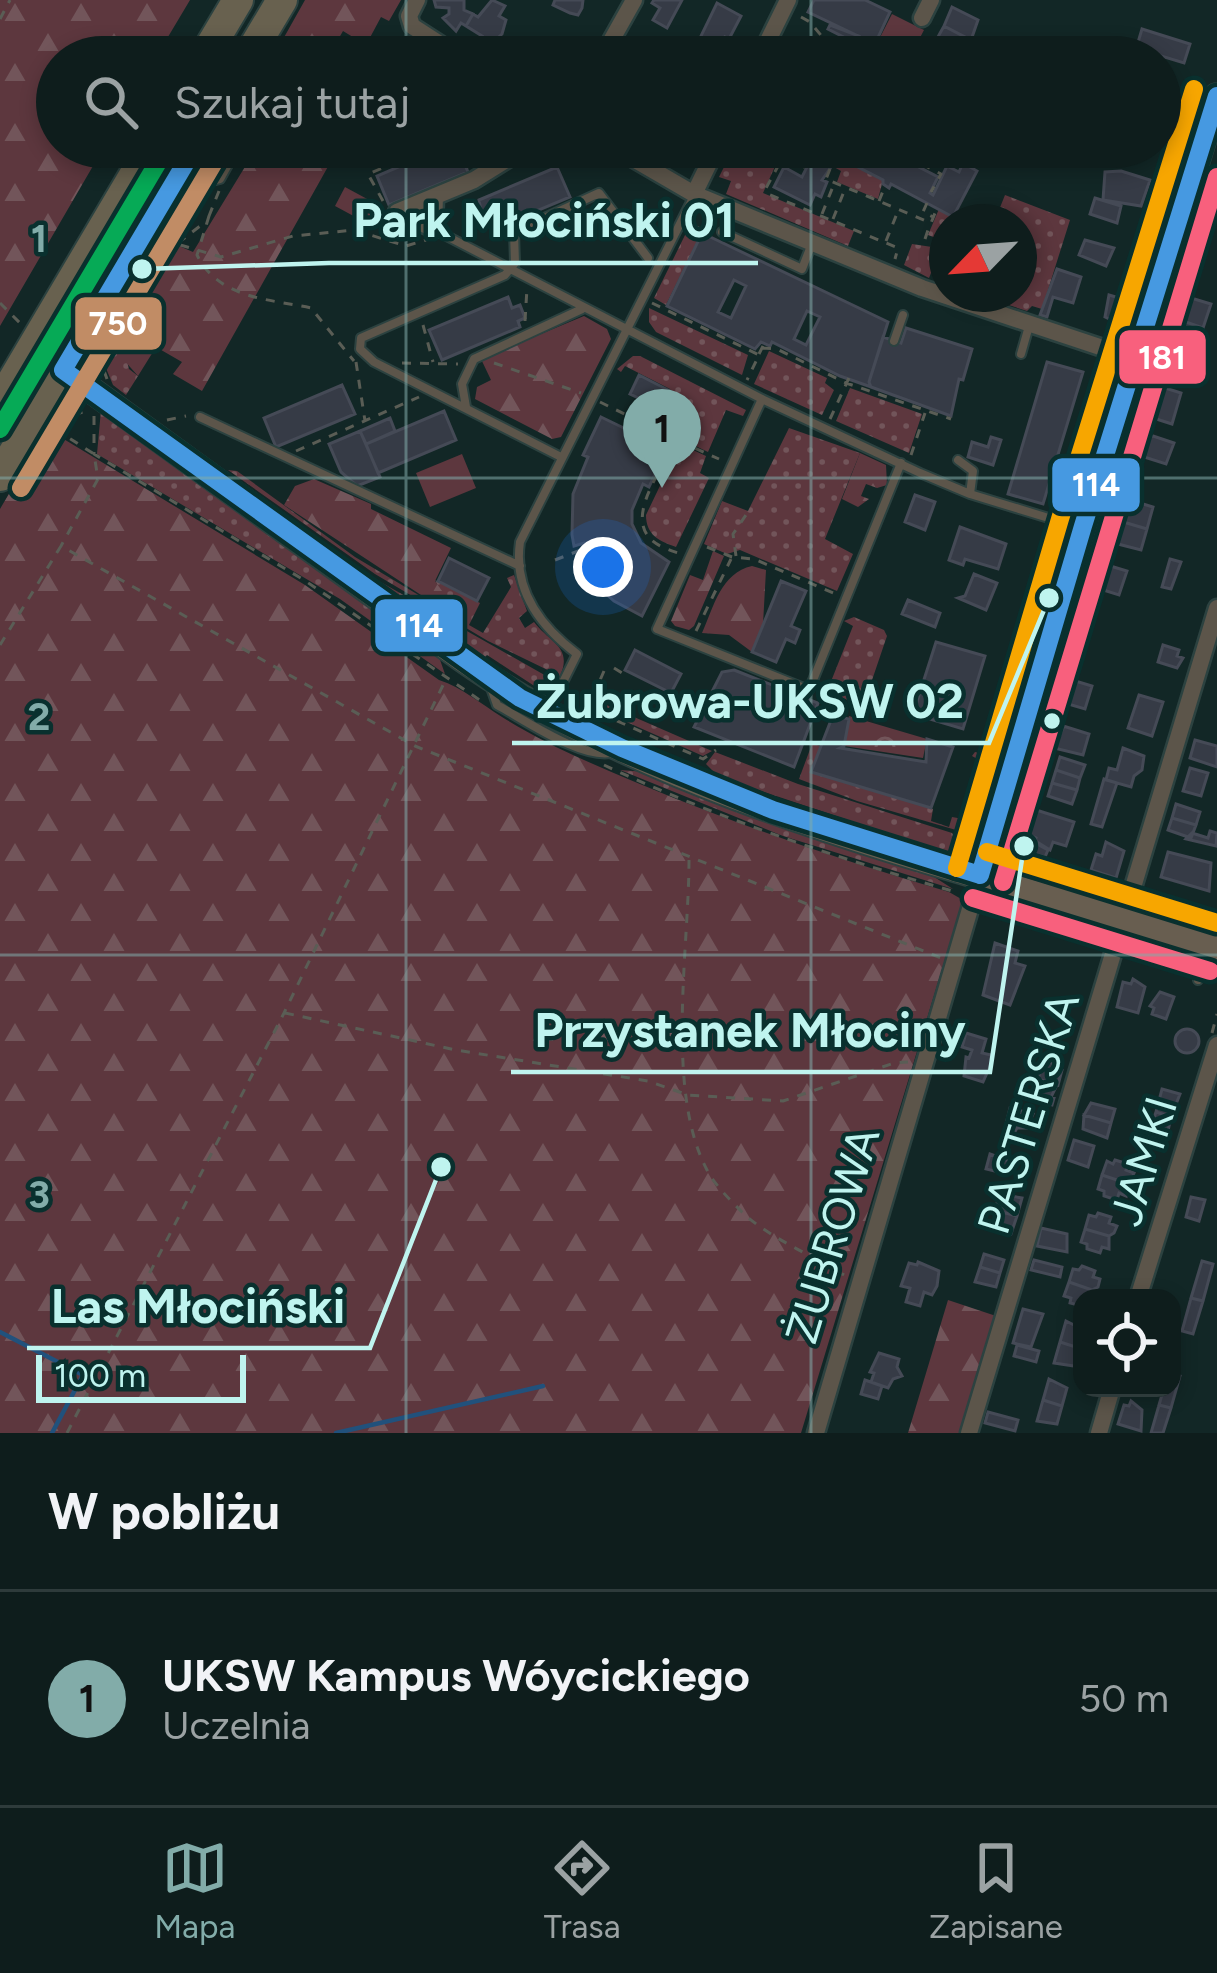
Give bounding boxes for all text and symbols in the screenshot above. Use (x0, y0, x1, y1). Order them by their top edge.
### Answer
search box (36, 36, 1181, 168)
icon: search (78, 69, 144, 135)
text: Szukaj tutaj (174, 75, 410, 129)
callout: Park Młociński 01 (329, 179, 758, 263)
text: Park Młociński 01 (353, 191, 735, 249)
north arrow (929, 204, 1037, 312)
text: 1 (31, 215, 47, 262)
line badge: 750 (73, 295, 164, 352)
text: 750 (89, 304, 147, 343)
line badge: 181 (1117, 328, 1208, 386)
text: 181 (1138, 338, 1186, 377)
pin: 1 (623, 389, 701, 488)
line badge: 114 (1050, 456, 1142, 514)
text: 114 (1072, 465, 1120, 504)
your location (573, 537, 633, 597)
line badge: 114 (373, 597, 465, 654)
text: 114 (395, 606, 443, 645)
callout: Żubrowa-UKSW 02 (512, 659, 989, 743)
text: Żubrowa-UKSW 02 (536, 672, 964, 730)
text: 2 (28, 693, 50, 740)
unlabelled marker (1041, 710, 1063, 732)
street label: PASTERSKA (966, 985, 1090, 1240)
callout: Przystanek Młociny (511, 988, 990, 1072)
text: Przystanek Młociny (534, 1001, 966, 1059)
street label: JAMKI (1098, 1090, 1188, 1232)
street label: ŻUBROWA (774, 1120, 891, 1350)
text: 3 (28, 1171, 50, 1218)
callout: Las Młociński (27, 1264, 370, 1348)
text: Las Młociński (51, 1277, 345, 1335)
map controls (1073, 1289, 1181, 1397)
button: locate (1073, 1289, 1181, 1397)
scale bar (36, 1349, 246, 1402)
text: 100 m (54, 1356, 146, 1395)
text: W pobliżu (48, 1481, 280, 1542)
text: UKSW Kampus Wóycickiego (162, 1648, 750, 1702)
text: 1 (79, 1675, 95, 1722)
text: 50 m (1079, 1675, 1169, 1722)
text: Uczelnia (162, 1702, 310, 1749)
tab: Mapa (154, 1835, 235, 1946)
tab: Trasa (544, 1835, 621, 1946)
tab: Zapisane (929, 1835, 1063, 1946)

